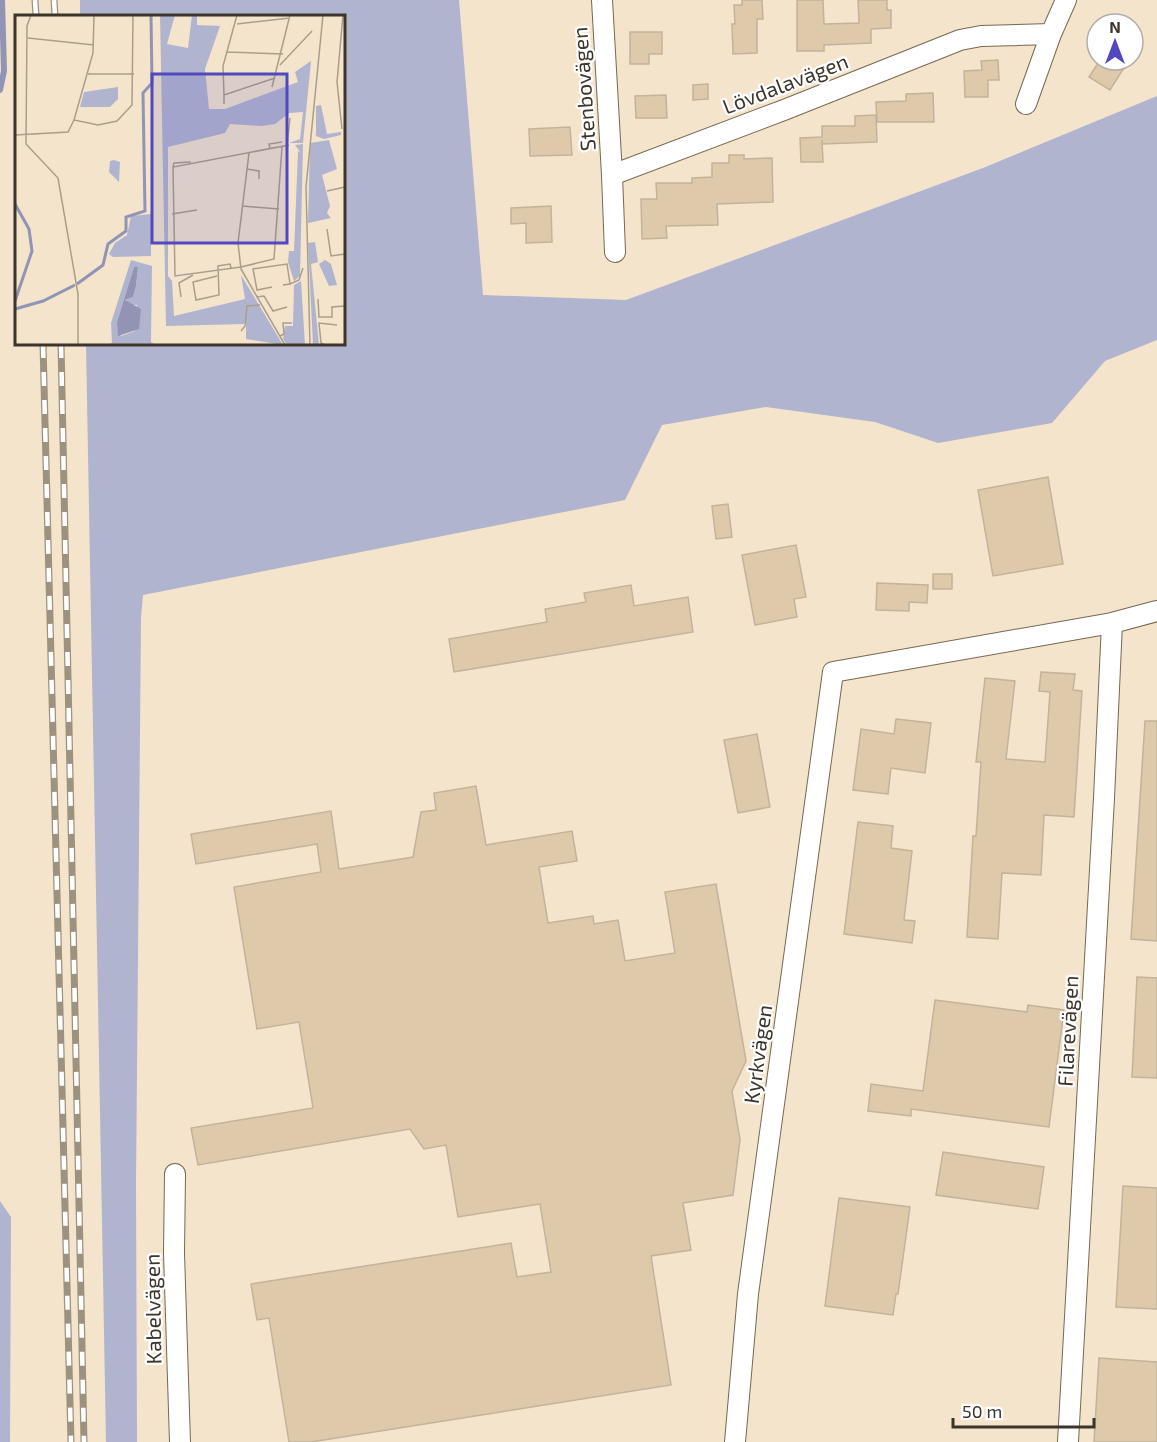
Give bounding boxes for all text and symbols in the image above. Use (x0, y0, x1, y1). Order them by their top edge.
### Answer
north arrow (1085, 12, 1145, 72)
inset map (15, 15, 345, 345)
text: N (1109, 17, 1121, 36)
street label: Stenbovägen (566, 26, 600, 152)
street label: Lövdalavägen (719, 48, 851, 118)
street label: Filarevägen (1052, 975, 1082, 1087)
street label: Kyrkvägen (738, 1003, 776, 1105)
street label: Kabelvägen (139, 1253, 165, 1365)
scale bar (953, 1391, 1094, 1429)
text: 50 m (962, 1400, 1002, 1422)

